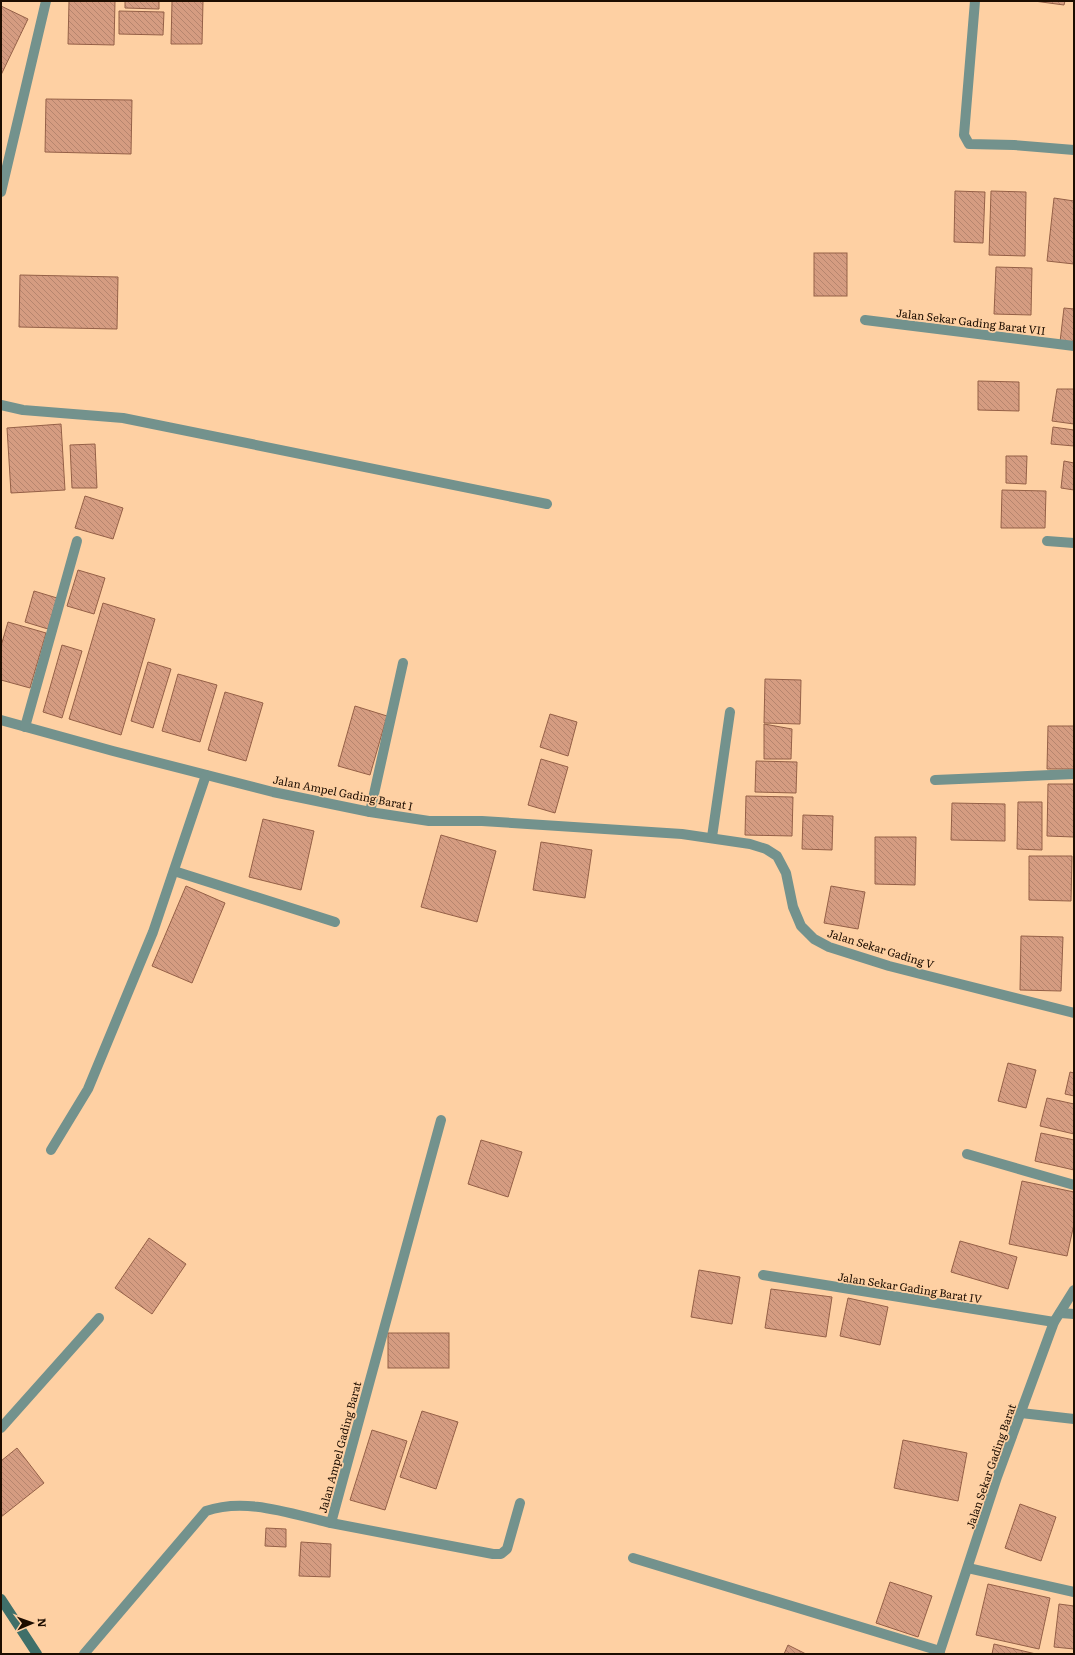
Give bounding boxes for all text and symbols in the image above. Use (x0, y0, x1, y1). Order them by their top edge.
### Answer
street label: Jalan Sekar Gading Barat VII (895, 304, 1047, 338)
street label: Jalan Ampel Gading Barat I (272, 771, 414, 813)
street label: Jalan Sekar Gading V (826, 924, 936, 972)
street label: Jalan Sekar Gading Barat IV (837, 1268, 983, 1306)
street label: Jalan Ampel Gading Barat (314, 1379, 364, 1515)
street label: Jalan Sekar Gading Barat (961, 1401, 1019, 1531)
north arrow (12, 1603, 52, 1643)
text: N (35, 1618, 51, 1628)

